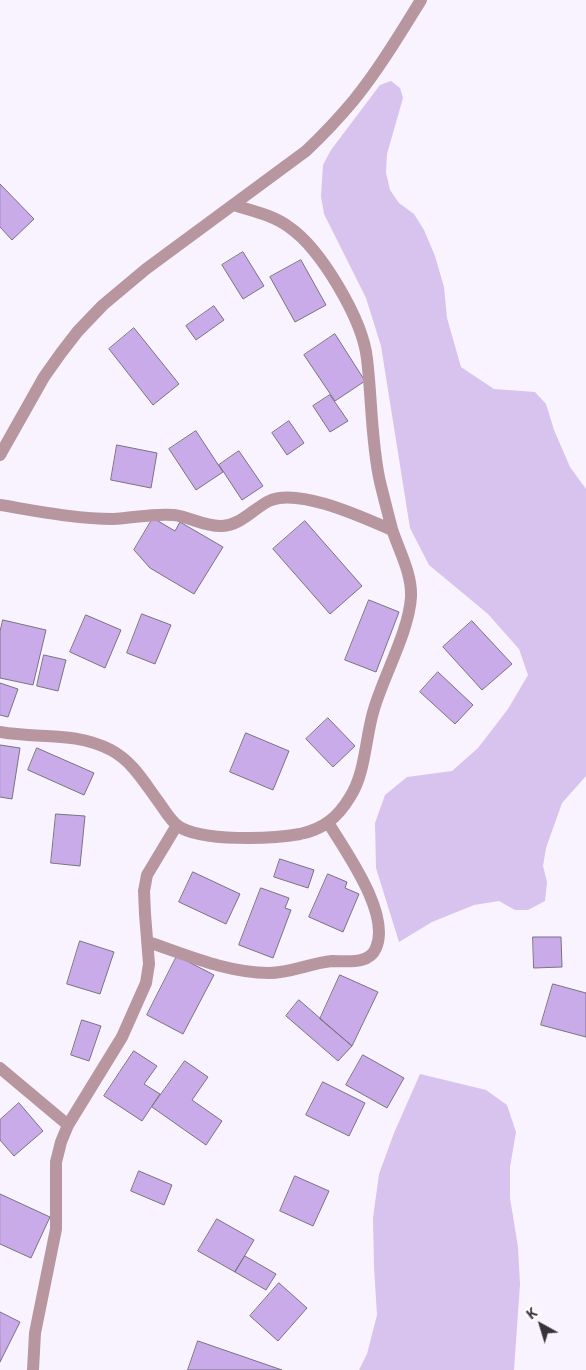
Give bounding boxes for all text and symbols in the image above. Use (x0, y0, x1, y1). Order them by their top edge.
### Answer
north arrow (516, 1300, 566, 1350)
text: K (522, 1303, 541, 1323)

